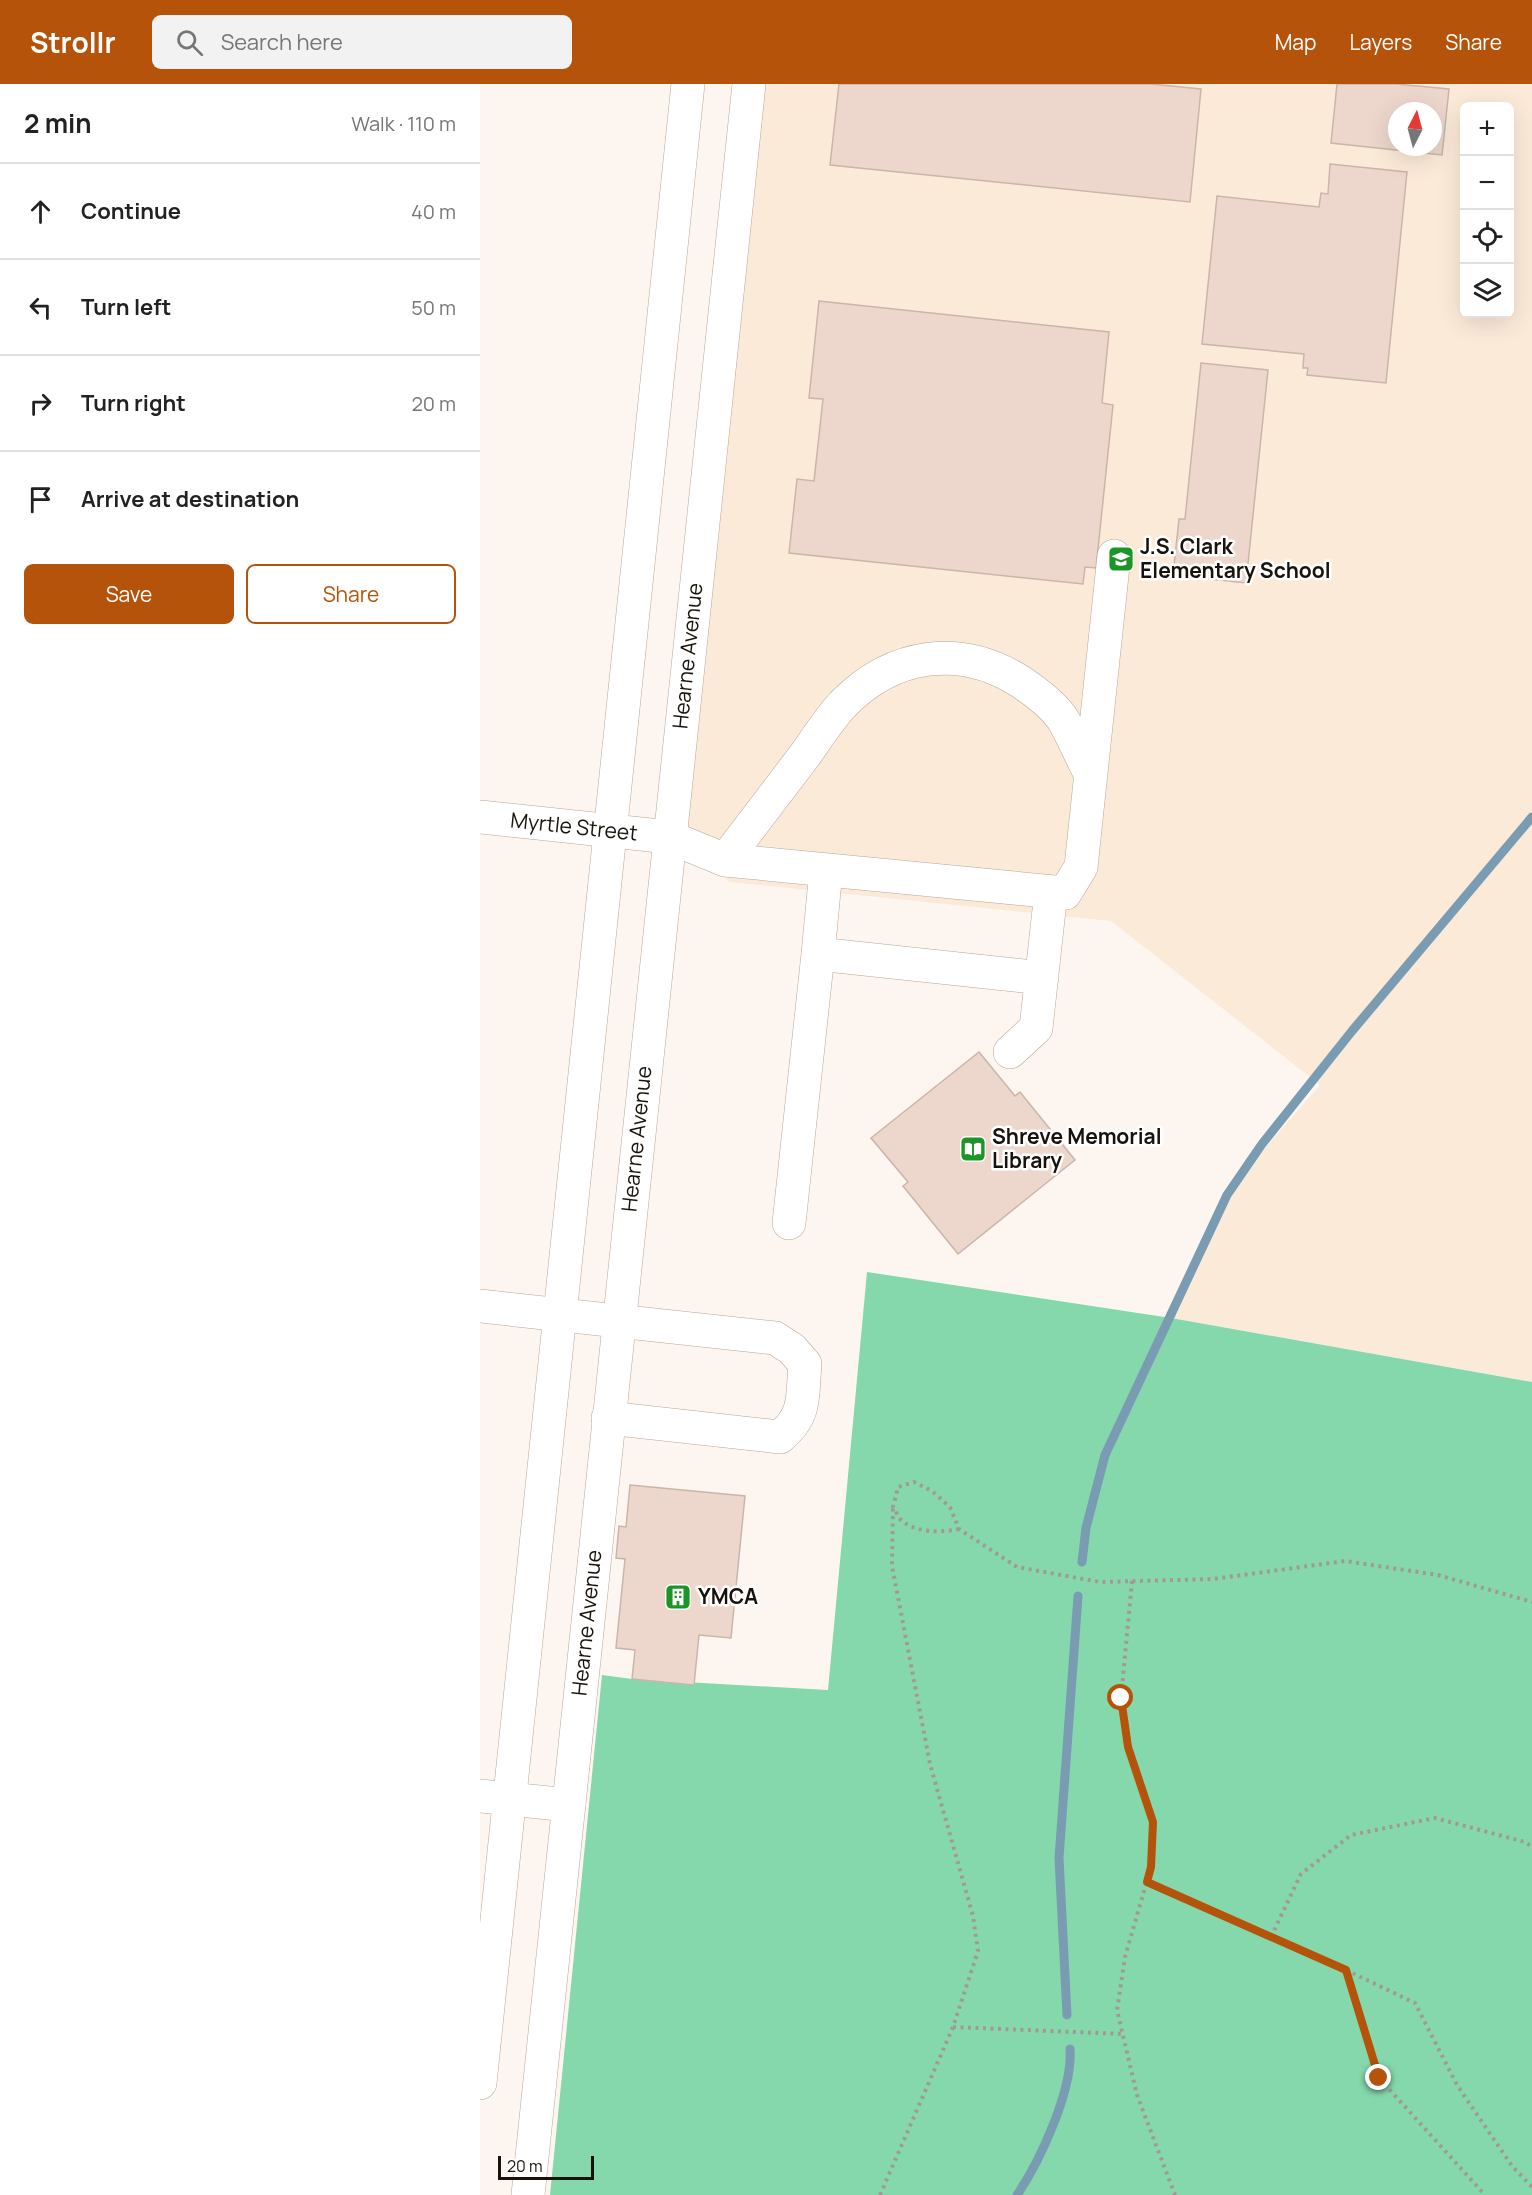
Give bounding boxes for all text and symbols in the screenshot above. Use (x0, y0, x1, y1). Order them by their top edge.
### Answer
search box (152, 15, 572, 69)
text: Strollr (30, 23, 116, 61)
icon: search (173, 26, 206, 59)
text: Search here (221, 27, 343, 57)
text: Map (1275, 28, 1316, 56)
text: Layers (1349, 28, 1412, 56)
text: Share (1445, 28, 1502, 56)
north arrow (1388, 102, 1442, 156)
map controls (1460, 102, 1514, 318)
button: + (1460, 102, 1514, 156)
text: 2 min (24, 105, 92, 141)
text: Walk · 110 m (351, 110, 456, 137)
button: − (1460, 156, 1514, 210)
icon: ahead (24, 195, 57, 228)
text: Continue (81, 196, 181, 226)
text: 40 m (411, 198, 456, 225)
button: locate (1460, 210, 1514, 264)
button: layers (1460, 264, 1514, 318)
icon: left (24, 291, 57, 324)
text: Turn left (81, 292, 171, 322)
text: 50 m (411, 294, 456, 321)
icon: right (24, 387, 57, 420)
text: Turn right (81, 388, 186, 418)
text: 20 m (411, 390, 456, 417)
icon: arrive (24, 483, 57, 516)
text: Arrive at destination (81, 484, 299, 514)
place label: J.S. Clark Elementary School (1140, 532, 1331, 584)
school or university icon: J.S. Clark Elementary School (1106, 544, 1136, 574)
button: Save (24, 564, 234, 624)
button: Share (246, 564, 456, 624)
street label: Hearne Avenue (665, 582, 709, 730)
street label: Myrtle Street (509, 805, 639, 847)
street label: Hearne Avenue (614, 1065, 658, 1213)
place label: Shreve Memorial Library (992, 1122, 1162, 1174)
library icon: Shreve Memorial Library (958, 1134, 988, 1164)
street label: Hearne Avenue (564, 1549, 608, 1697)
building icon: YMCA (663, 1582, 693, 1612)
place label: YMCA (698, 1582, 758, 1610)
route start (1107, 1684, 1133, 1710)
route end (1365, 2064, 1391, 2090)
scale bar (498, 2153, 594, 2180)
text: 20 m (507, 2155, 543, 2177)

